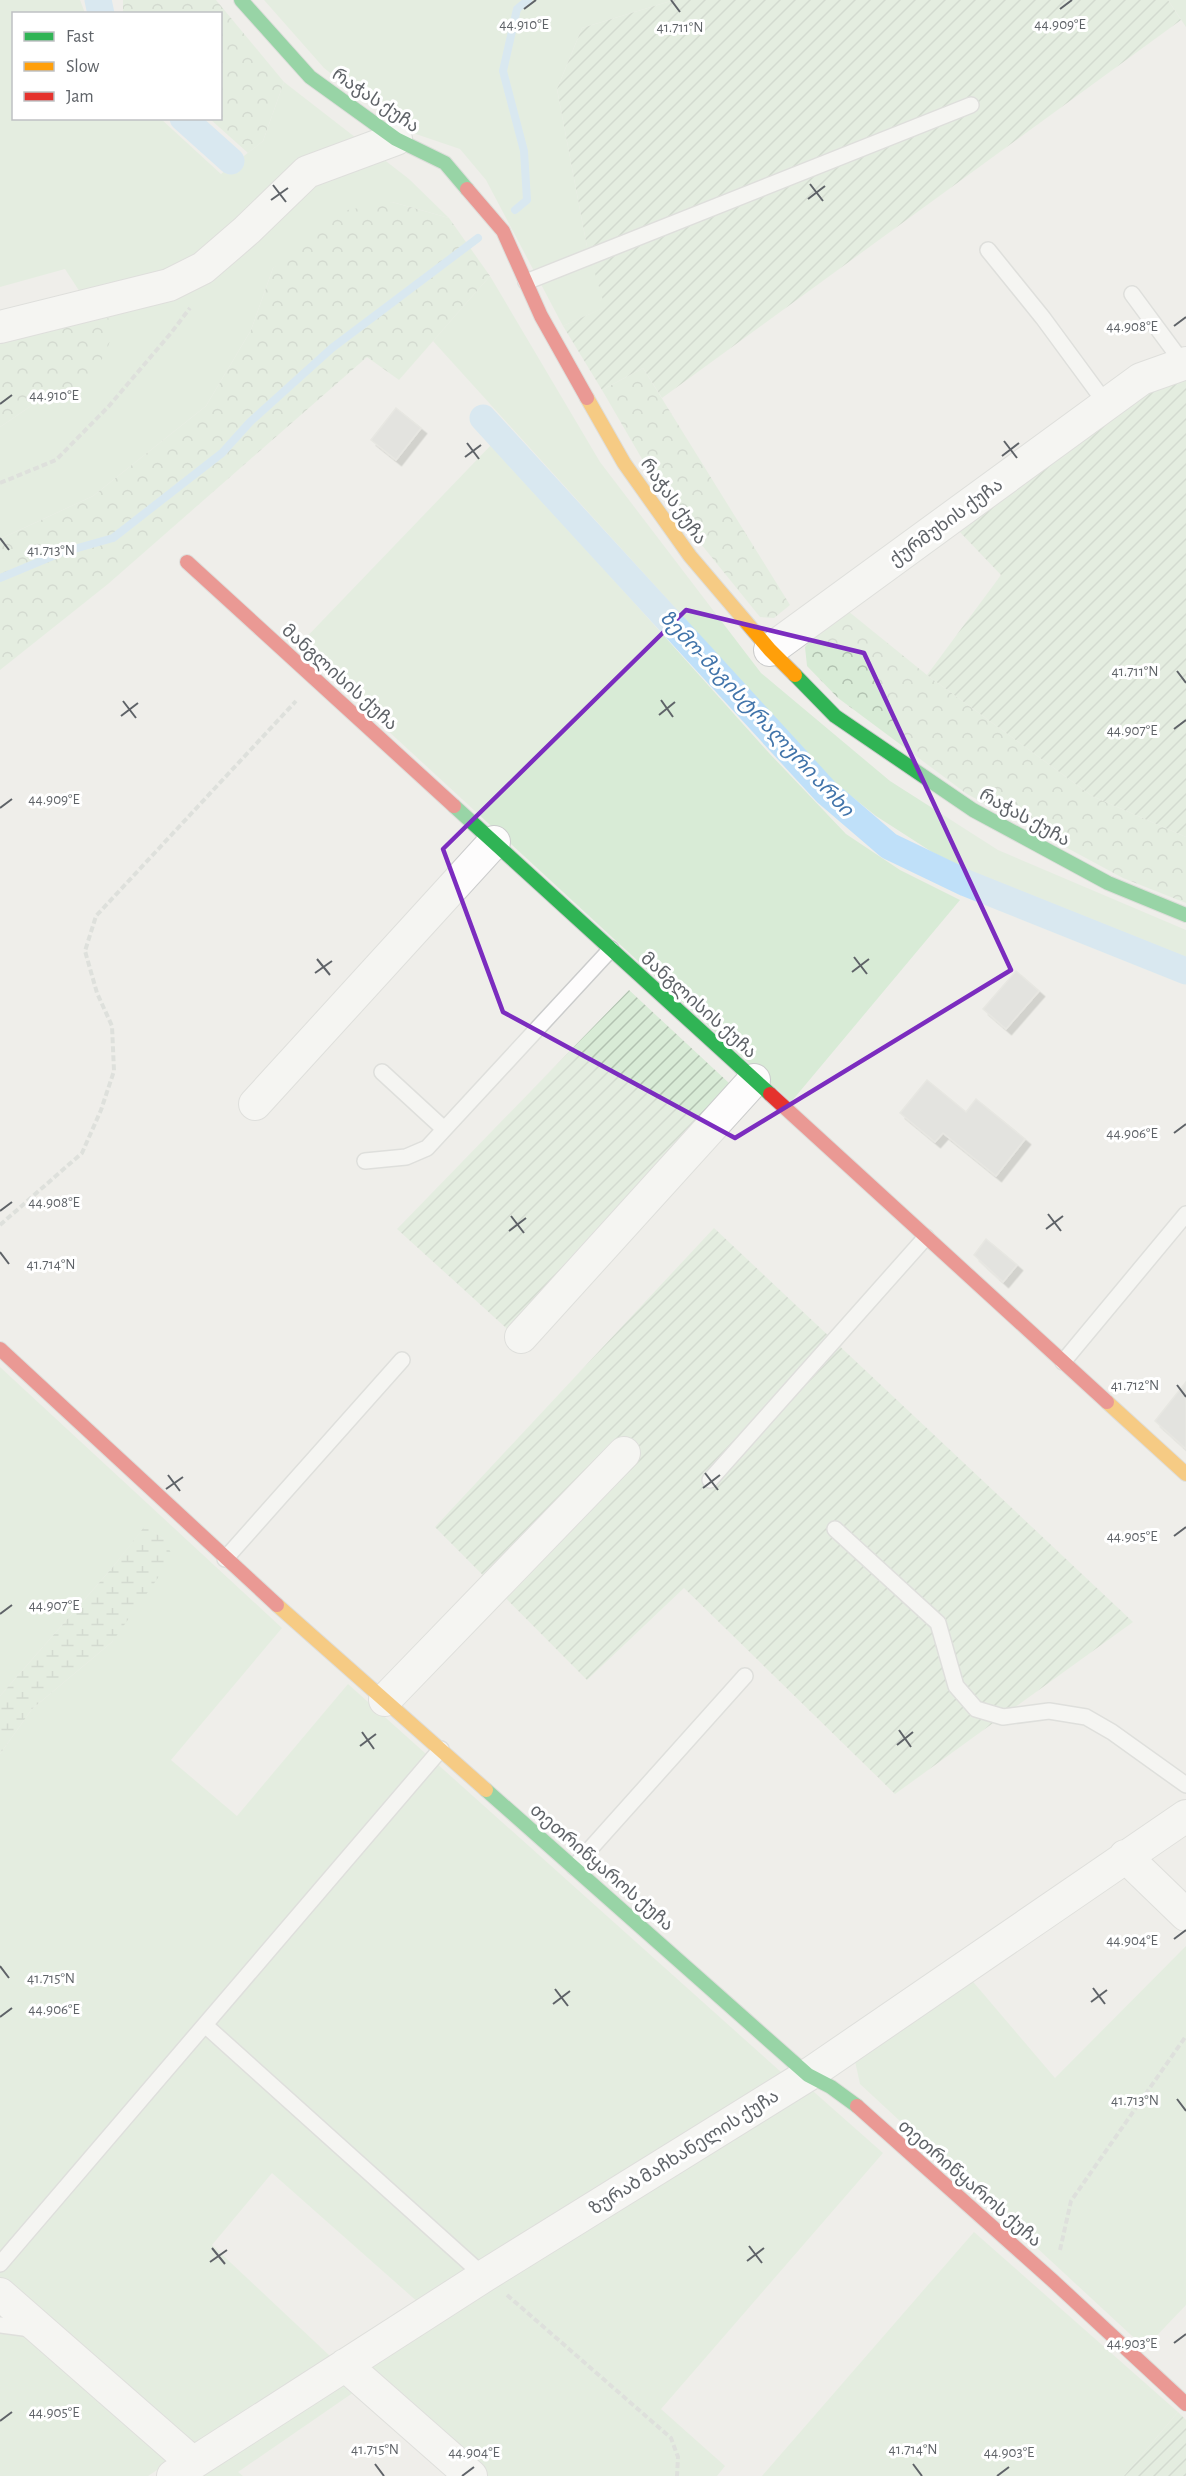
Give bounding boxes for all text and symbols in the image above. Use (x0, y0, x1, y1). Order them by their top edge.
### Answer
legend (12, 12, 222, 120)
text: 44.910°E (499, 17, 549, 32)
text: 44.909°E (1034, 17, 1086, 32)
text: 41.711°N (656, 20, 704, 35)
text: Fast (66, 28, 94, 46)
text: Slow (66, 58, 99, 76)
street label: რაჭას ქუჩა (328, 64, 423, 137)
text: Jam (66, 88, 94, 106)
text: 44.908°E (1106, 319, 1158, 334)
text: 44.910°E (29, 388, 79, 403)
street label: რაჭას ქუჩა (636, 455, 710, 548)
street label: ქურმუხის ქუჩა (886, 475, 1007, 570)
text: 41.713°N (27, 543, 75, 558)
water label: ზემო-მაგისტრალური არხი (655, 607, 858, 822)
street label: მანგლისის ქუჩა (277, 621, 401, 735)
text: 41.711°N (1111, 664, 1159, 679)
text: 44.907°E (1107, 723, 1157, 738)
street label: რაჭას ქუჩა (976, 785, 1073, 851)
text: 44.909°E (28, 792, 80, 807)
street label: მანგლისის ქუჩა (636, 949, 760, 1063)
text: 44.906°E (1106, 1126, 1158, 1141)
text: 44.908°E (28, 1195, 80, 1210)
text: 41.714°N (26, 1257, 76, 1272)
text: 41.712°N (1111, 1378, 1159, 1393)
text: 44.905°E (1107, 1529, 1157, 1544)
text: 44.907°E (29, 1598, 79, 1613)
street label: თეთრიწყაროს ქუჩა (526, 1800, 677, 1935)
text: 44.904°E (1106, 1933, 1158, 1948)
text: 41.715°N (27, 1971, 75, 1986)
text: 44.906°E (28, 2002, 80, 2017)
street label: ზურაბ მაჩხანელის ქუჩა (586, 2086, 783, 2219)
text: 41.713°N (1111, 2093, 1159, 2108)
street label: თეთრიწყაროს ქუჩა (894, 2116, 1045, 2251)
text: 44.903°E (1107, 2336, 1157, 2351)
text: 44.905°E (29, 2405, 79, 2420)
text: 41.715°N (351, 2442, 399, 2457)
text: 41.714°N (888, 2442, 938, 2457)
text: 44.904°E (448, 2445, 500, 2460)
text: 44.903°E (984, 2445, 1034, 2460)

